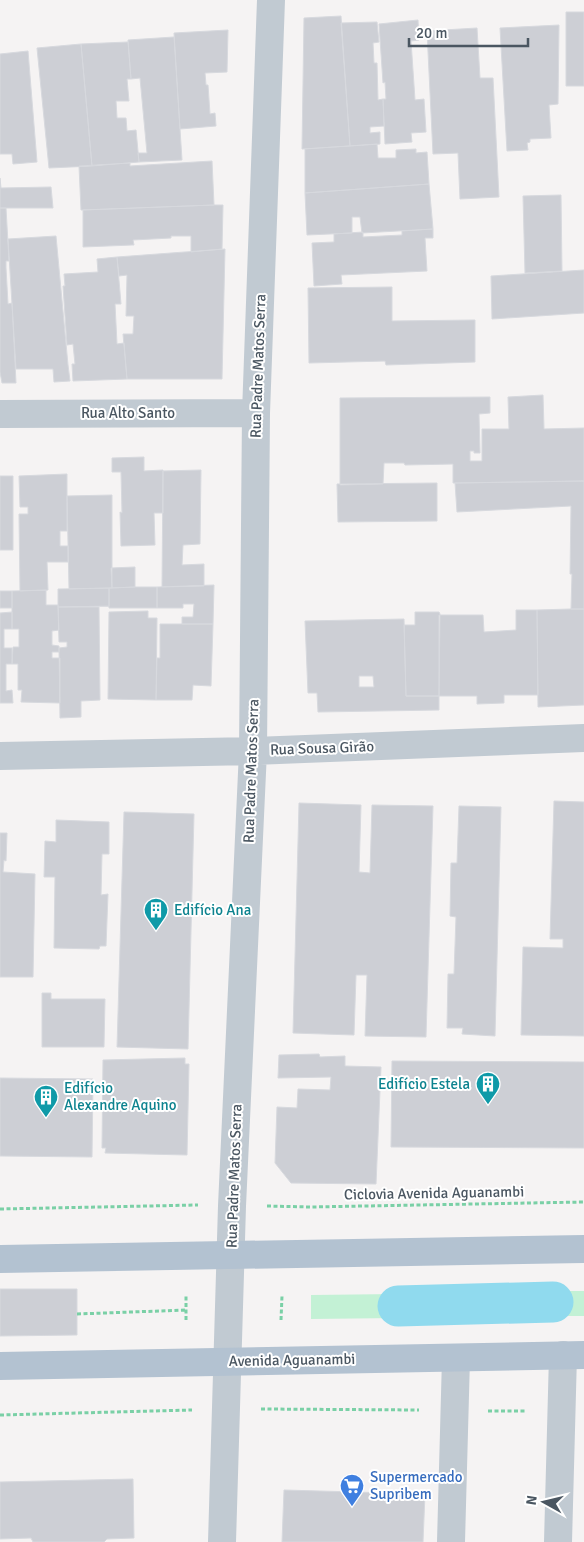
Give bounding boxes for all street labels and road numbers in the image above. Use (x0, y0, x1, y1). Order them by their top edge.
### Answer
street label: Rua Padre Matos Serra (246, 294, 270, 438)
street label: Rua Alto Santo (81, 404, 175, 422)
street label: Rua Padre Matos Serra (239, 699, 263, 843)
street label: Rua Sousa Girão (270, 737, 375, 759)
street label: Rua Padre Matos Serra (222, 1104, 246, 1248)
street label: Ciclovia Avenida Aguanambi (344, 1182, 524, 1204)
street label: Avenida Aguanambi (229, 1350, 355, 1370)

